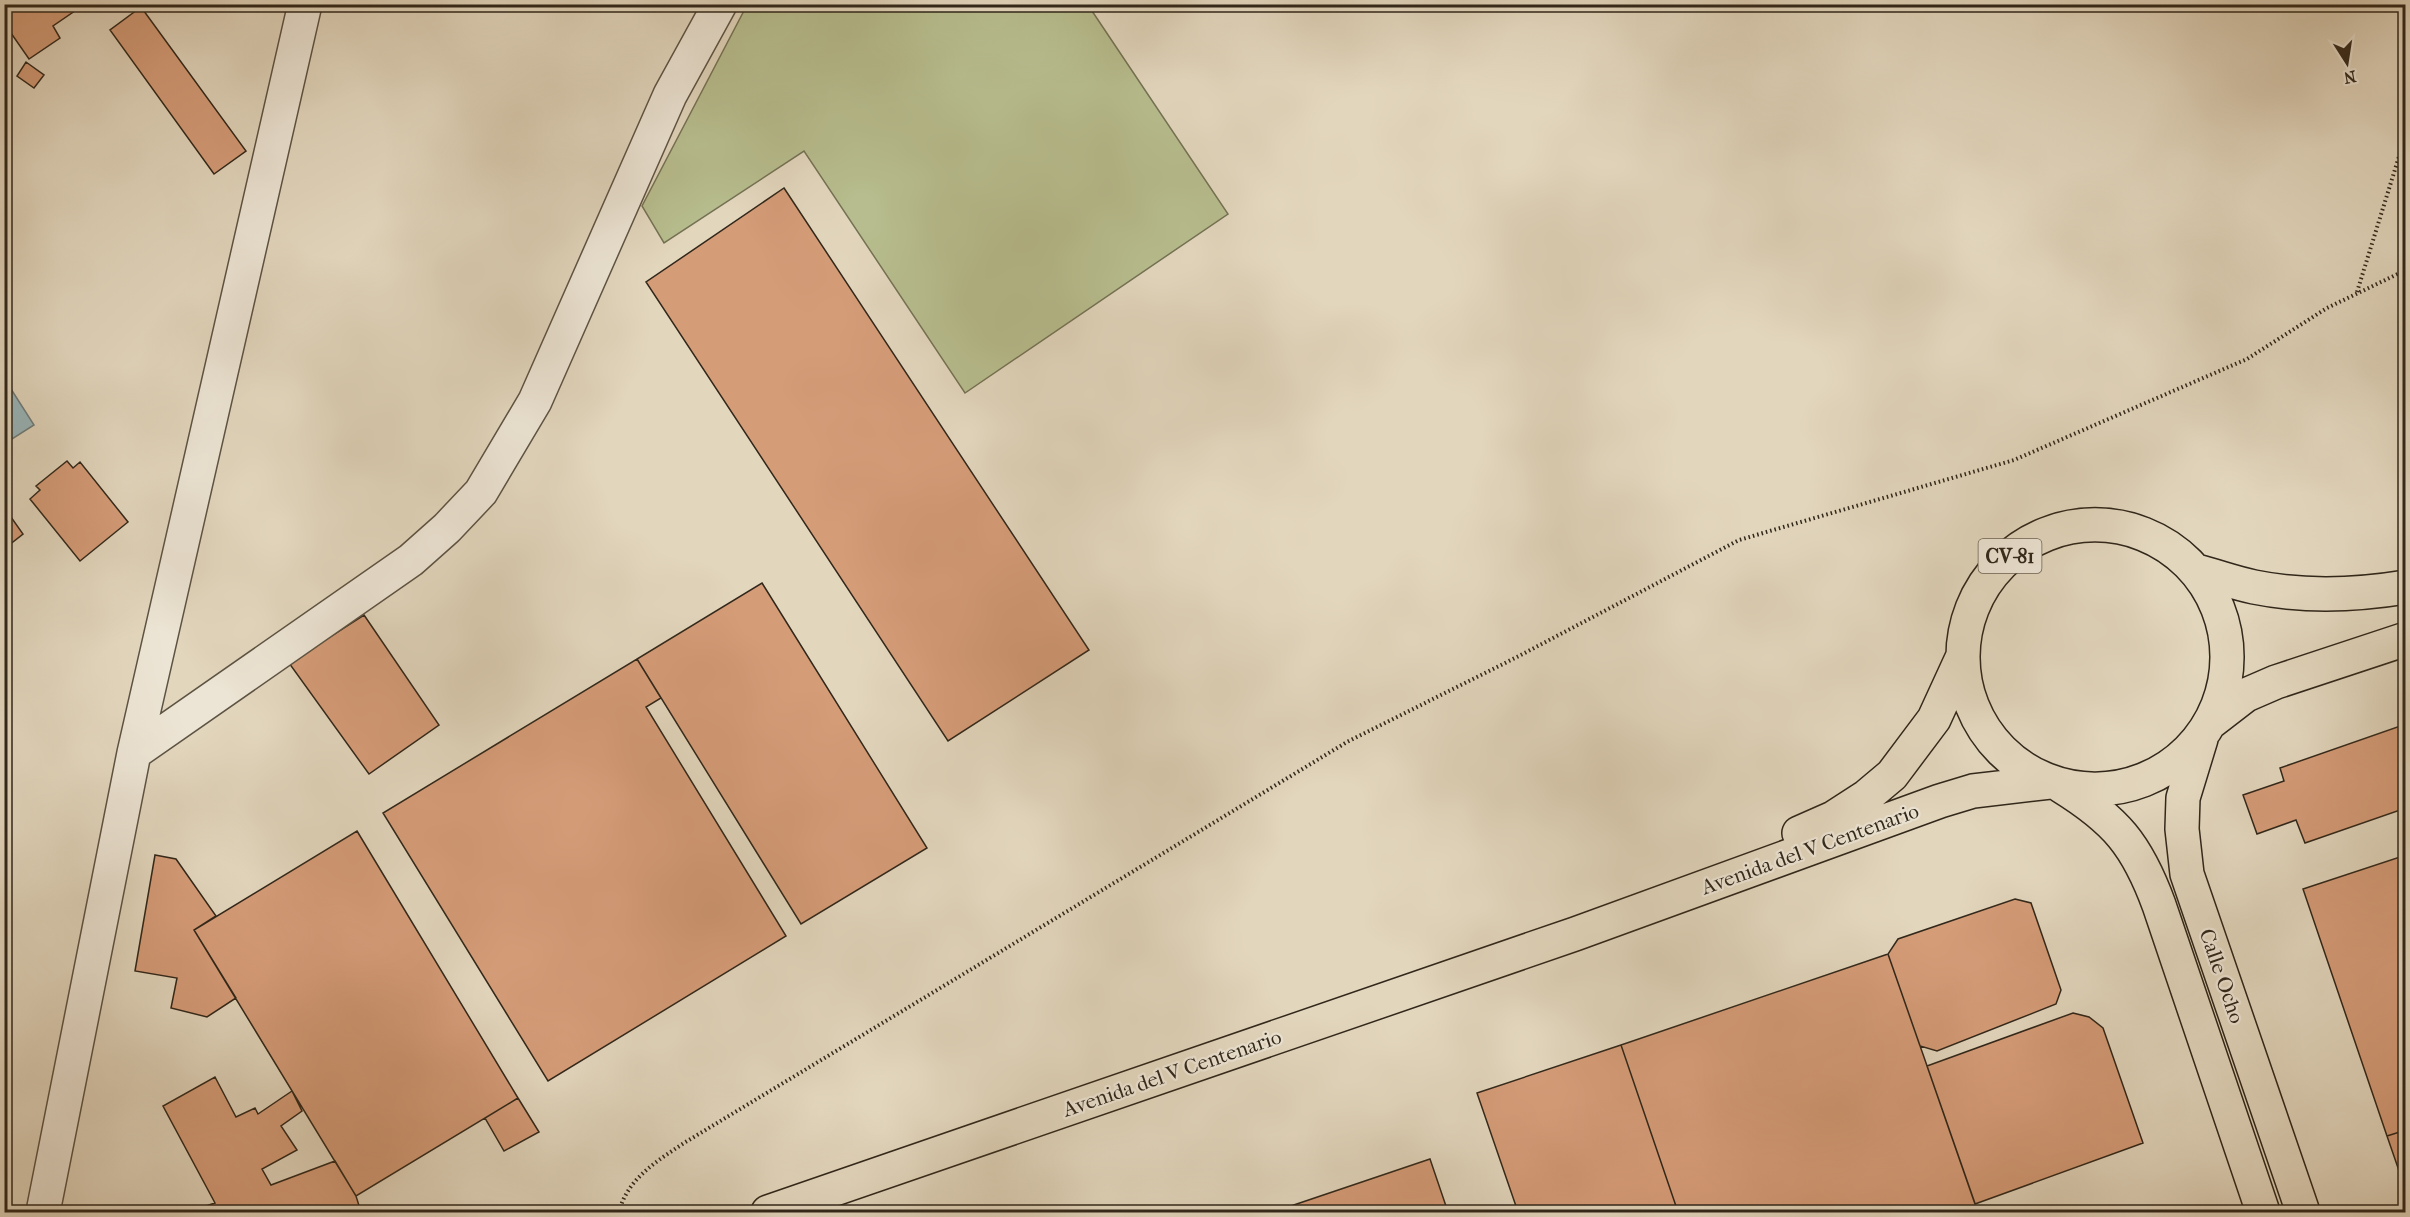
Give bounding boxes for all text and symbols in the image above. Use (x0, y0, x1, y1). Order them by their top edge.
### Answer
north arrow (2317, 33, 2377, 93)
text: N (2341, 67, 2358, 88)
road number: CV-81 (1978, 539, 2042, 573)
street label: Avenida del V Centenario (1697, 798, 1922, 900)
street label: Calle Ocho (2195, 926, 2249, 1026)
street label: Avenida del V Centenario (1059, 1024, 1285, 1122)

